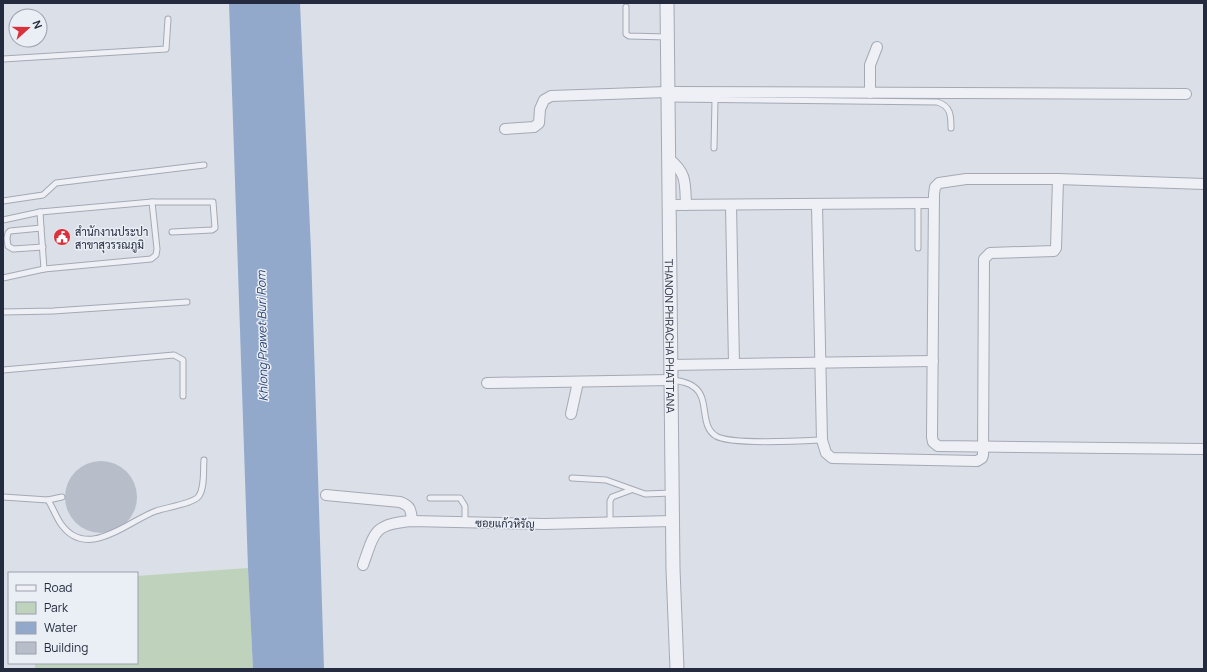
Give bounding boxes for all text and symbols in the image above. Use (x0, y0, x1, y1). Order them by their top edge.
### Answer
north arrow (8, 8, 48, 48)
text: N (29, 18, 46, 31)
place label: สำนักงานประปา สาขาสุวรรณภูมิ (75, 224, 148, 254)
public building icon: สำนักงานประปา สาขาสุวรรณภูมิ (52, 227, 72, 247)
street label: THANON PHRACHA PHATTANA (662, 259, 679, 413)
water label: Khlong Prawet Buri Rom (252, 270, 272, 401)
street label: ซอยแก้วหิรัญ (475, 515, 535, 531)
legend (8, 572, 138, 664)
text: Road (44, 579, 72, 596)
text: Park (44, 599, 69, 616)
text: Water (44, 619, 78, 636)
text: Building (44, 639, 88, 656)

